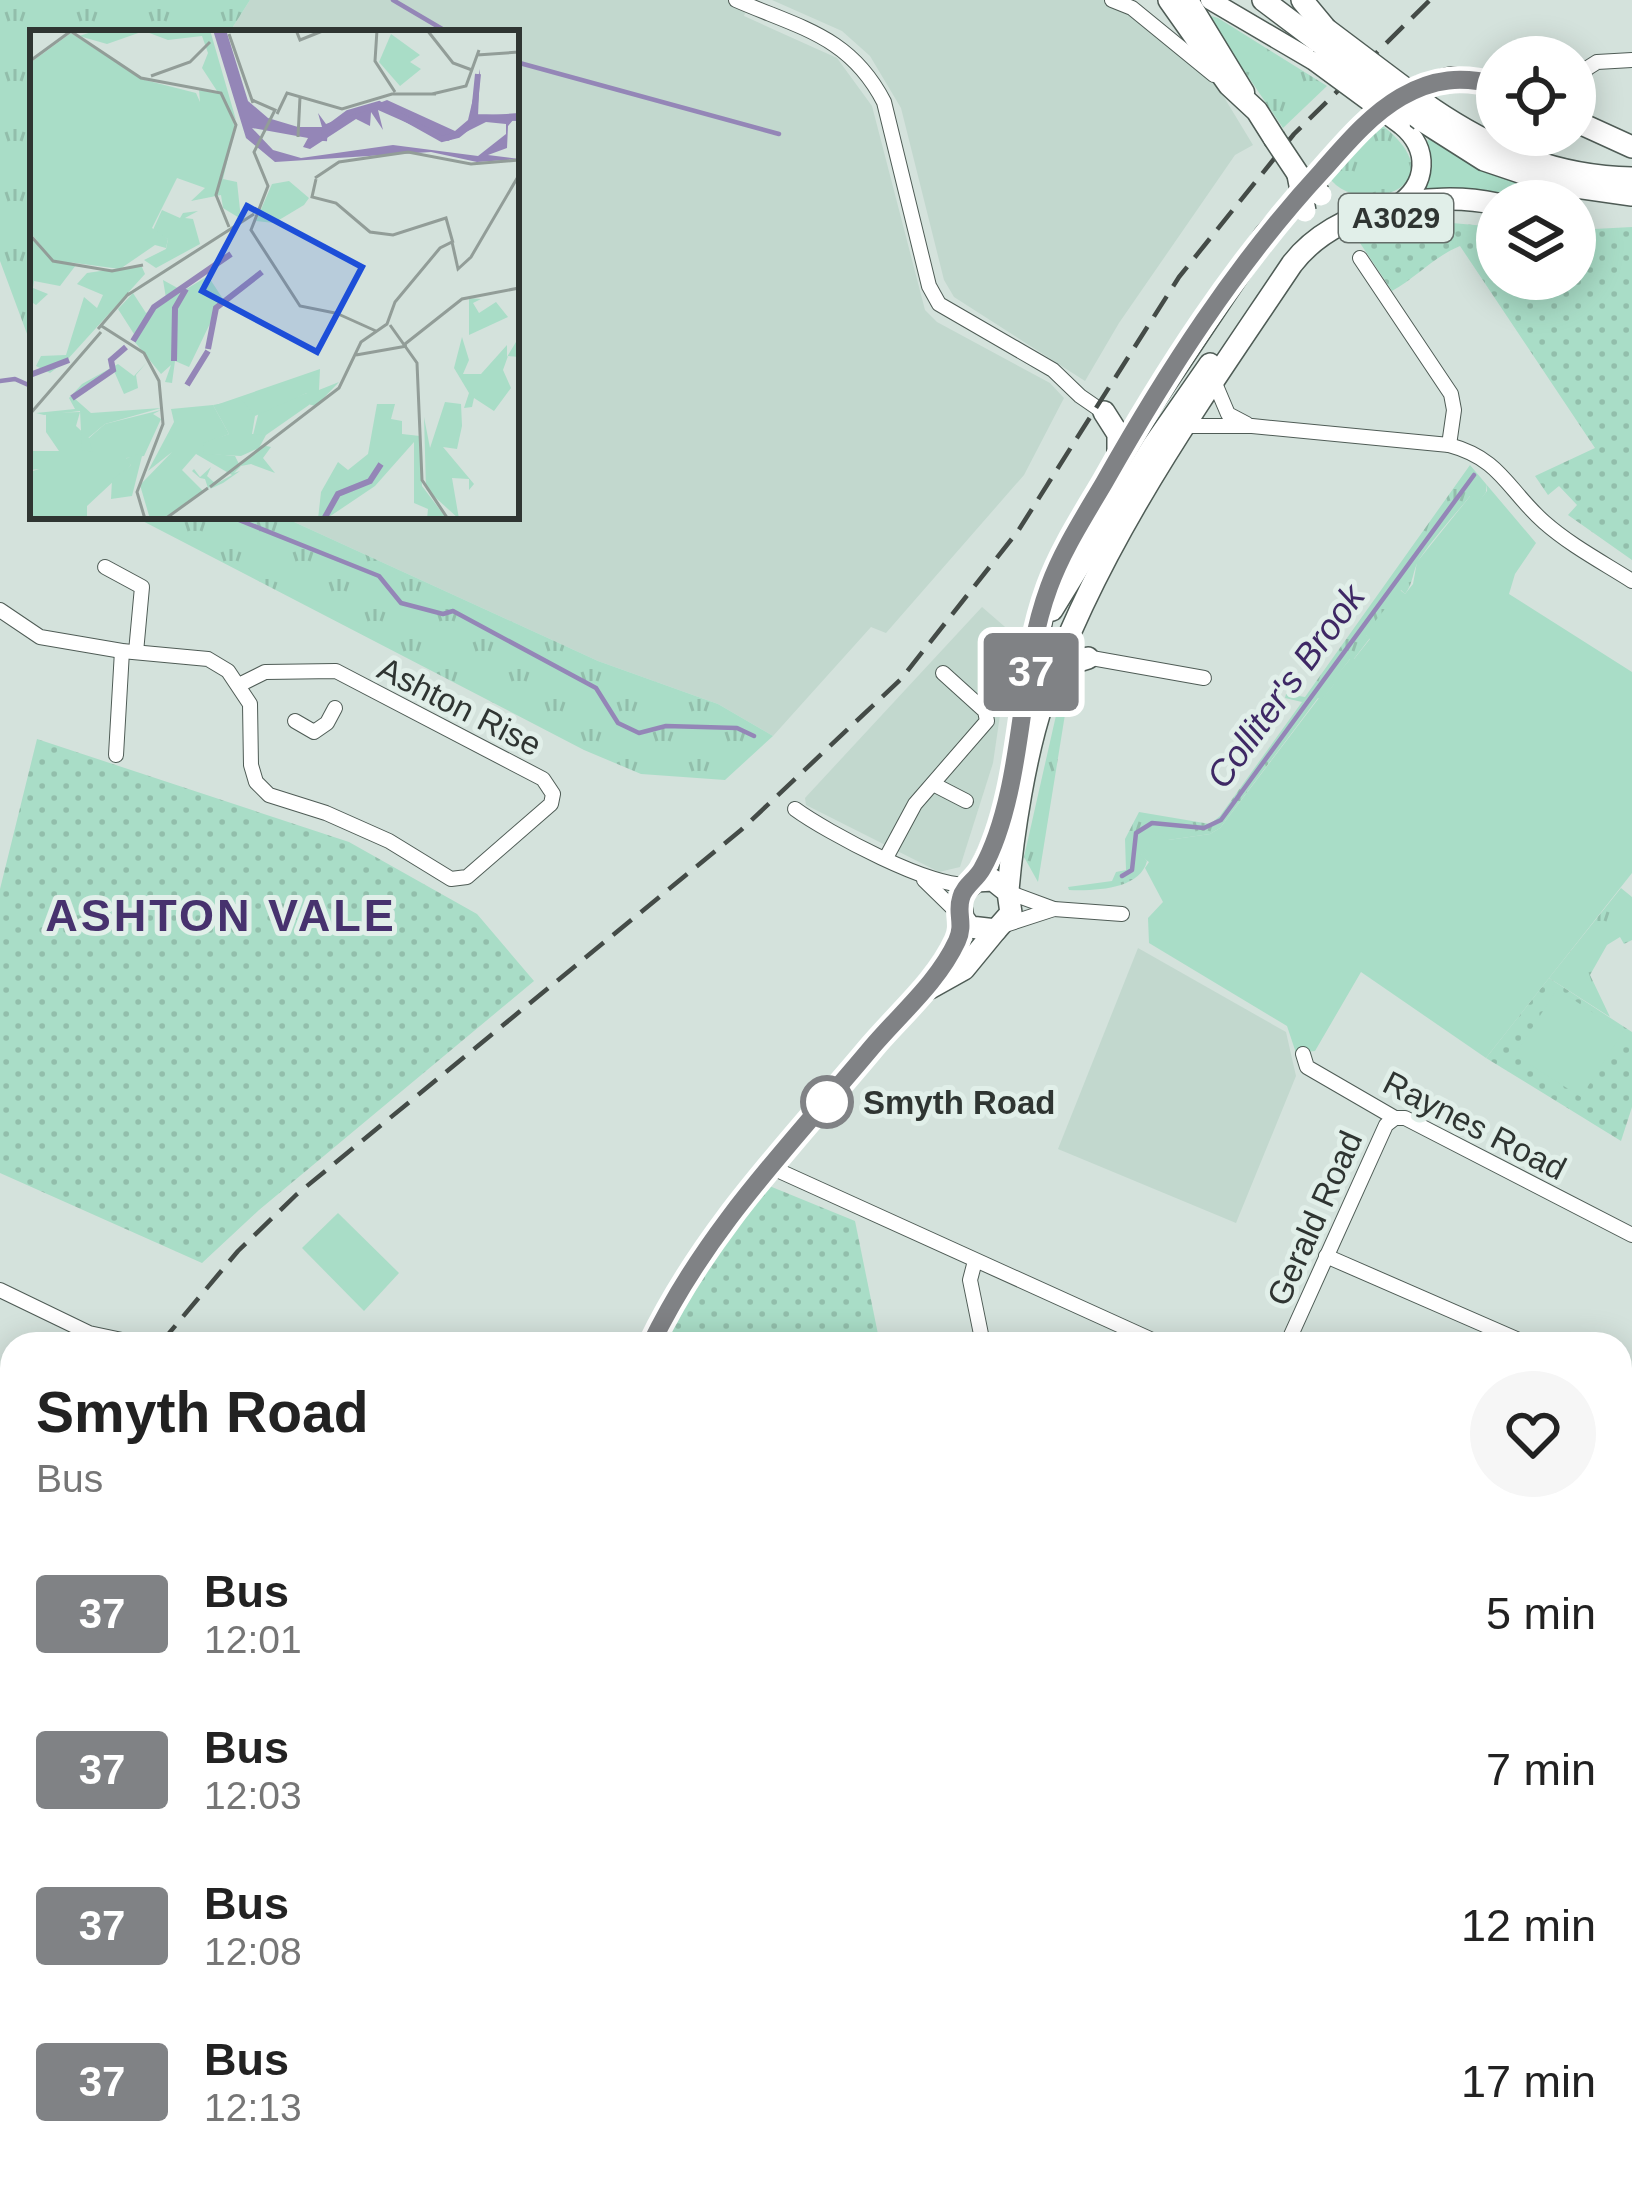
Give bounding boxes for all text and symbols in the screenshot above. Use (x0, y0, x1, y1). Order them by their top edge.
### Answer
inset map (30, 30, 519, 519)
map controls (1476, 36, 1596, 300)
button: locate (1476, 36, 1596, 156)
button: layers (1476, 180, 1596, 300)
road number: A3029 (1339, 194, 1453, 242)
water label: Colliter's Brook (1198, 575, 1374, 796)
line badge: 37 (977, 633, 1085, 711)
text: 37 (1008, 648, 1054, 695)
street label: Ashton Rise (372, 650, 547, 763)
district label: ASHTON VALE (45, 890, 397, 941)
street label: Raynes Road (1377, 1064, 1572, 1187)
marker: Smyth Road (802, 1077, 852, 1127)
place label: Smyth Road (863, 1084, 1056, 1121)
street label: Gerald Road (1260, 1125, 1369, 1311)
button: heart (1470, 1371, 1596, 1497)
text: Smyth Road (36, 1380, 369, 1444)
text: Bus (36, 1457, 103, 1500)
text: Bus (204, 1566, 289, 1617)
text: 5 min (1486, 1588, 1596, 1639)
text: 37 (79, 1590, 125, 1637)
text: 12:01 (204, 1618, 302, 1661)
text: Bus (204, 1722, 289, 1773)
text: 7 min (1486, 1744, 1596, 1795)
text: 37 (79, 1746, 125, 1793)
text: 12:03 (204, 1774, 302, 1817)
text: Bus (204, 1878, 289, 1929)
text: 12 min (1461, 1900, 1596, 1951)
text: 37 (79, 1902, 125, 1949)
text: 12:08 (204, 1930, 302, 1973)
text: Bus (204, 2034, 289, 2085)
text: 17 min (1461, 2056, 1596, 2107)
text: 37 (79, 2058, 125, 2105)
text: 12:13 (204, 2086, 302, 2129)

